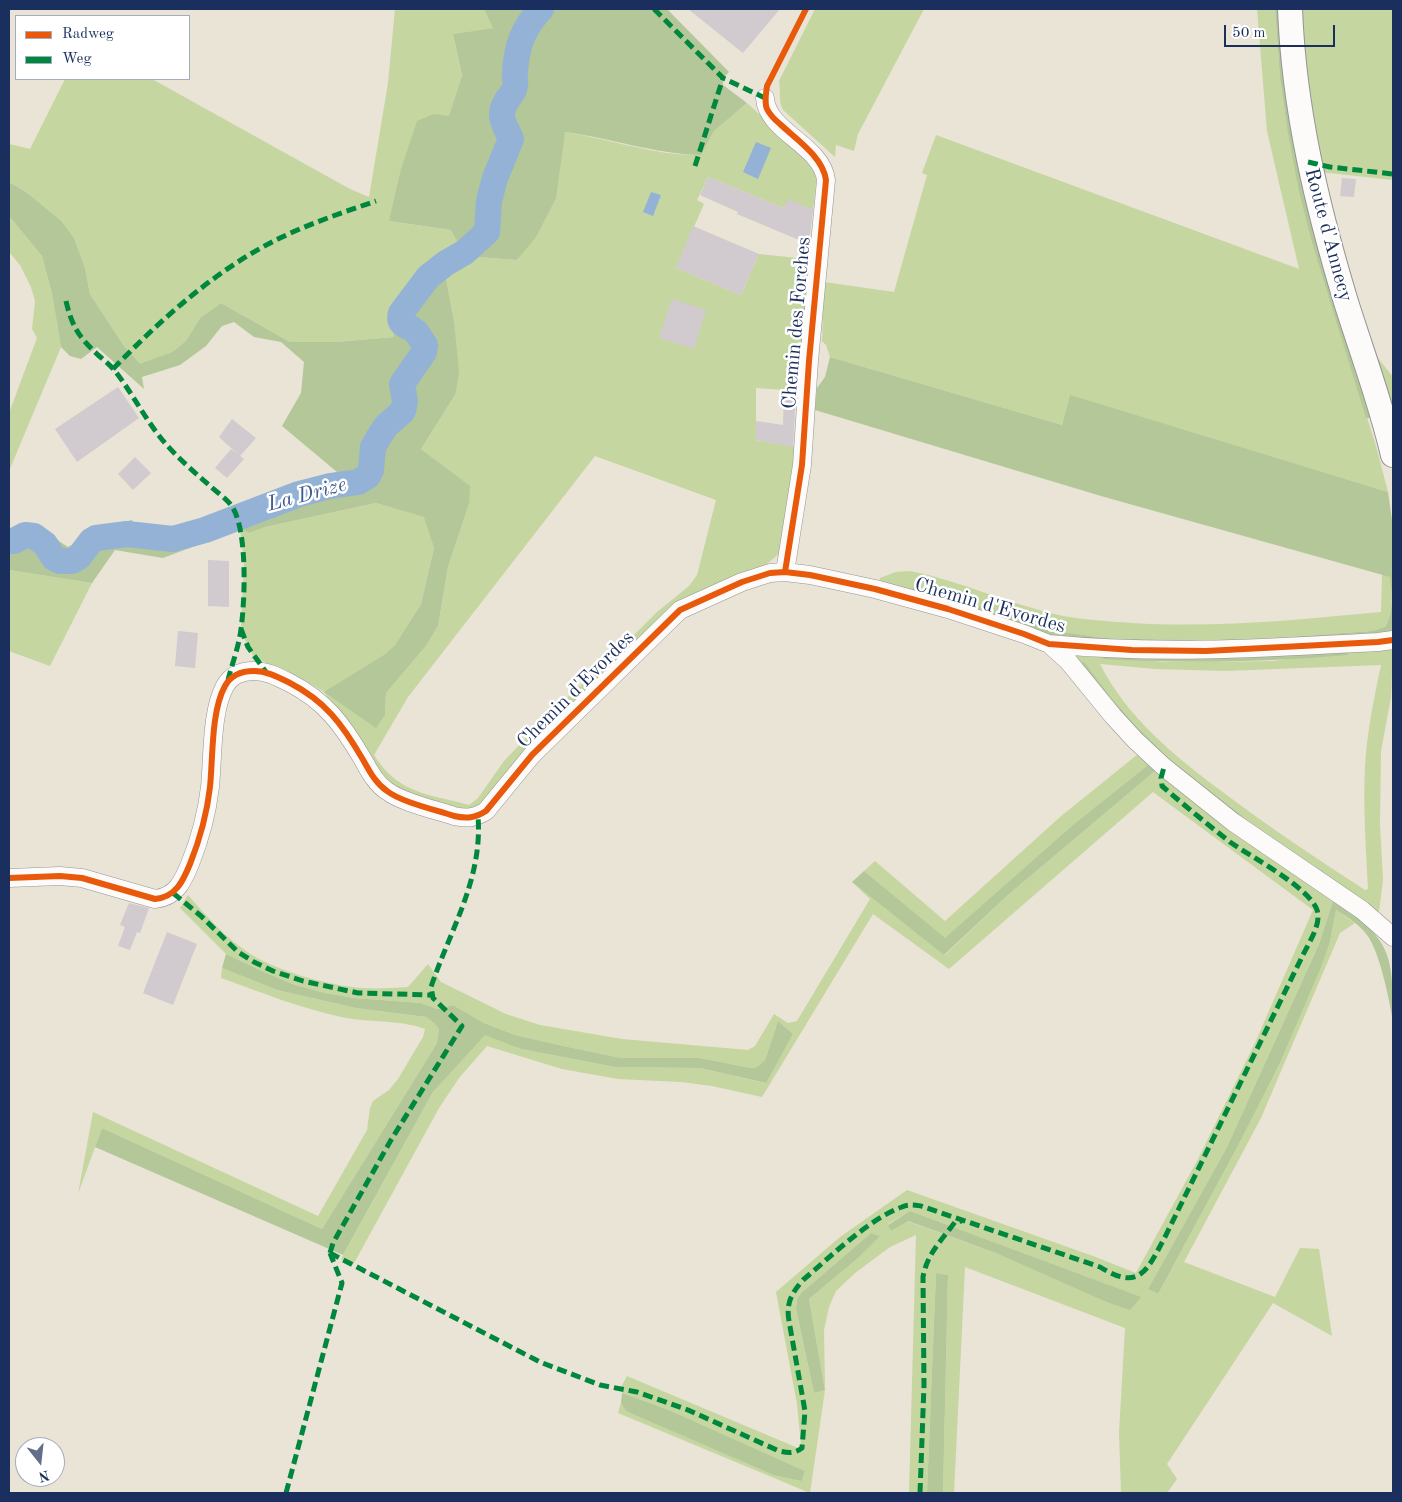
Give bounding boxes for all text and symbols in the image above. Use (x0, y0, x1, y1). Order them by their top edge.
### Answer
legend (15, 15, 190, 80)
scale bar (1227, 15, 1338, 47)
text: 50 m (1232, 26, 1266, 41)
text: Radweg (62, 27, 114, 42)
text: Weg (62, 52, 92, 67)
street label: Route d'Annecy (1299, 166, 1357, 304)
street label: Chemin des Forches (778, 236, 816, 410)
water label: La Drize (265, 472, 349, 518)
street label: Chemin d'Evordes (912, 573, 1068, 639)
street label: Chemin d'Evordes (512, 626, 640, 754)
north arrow (15, 1437, 65, 1487)
text: N (37, 1467, 51, 1484)

